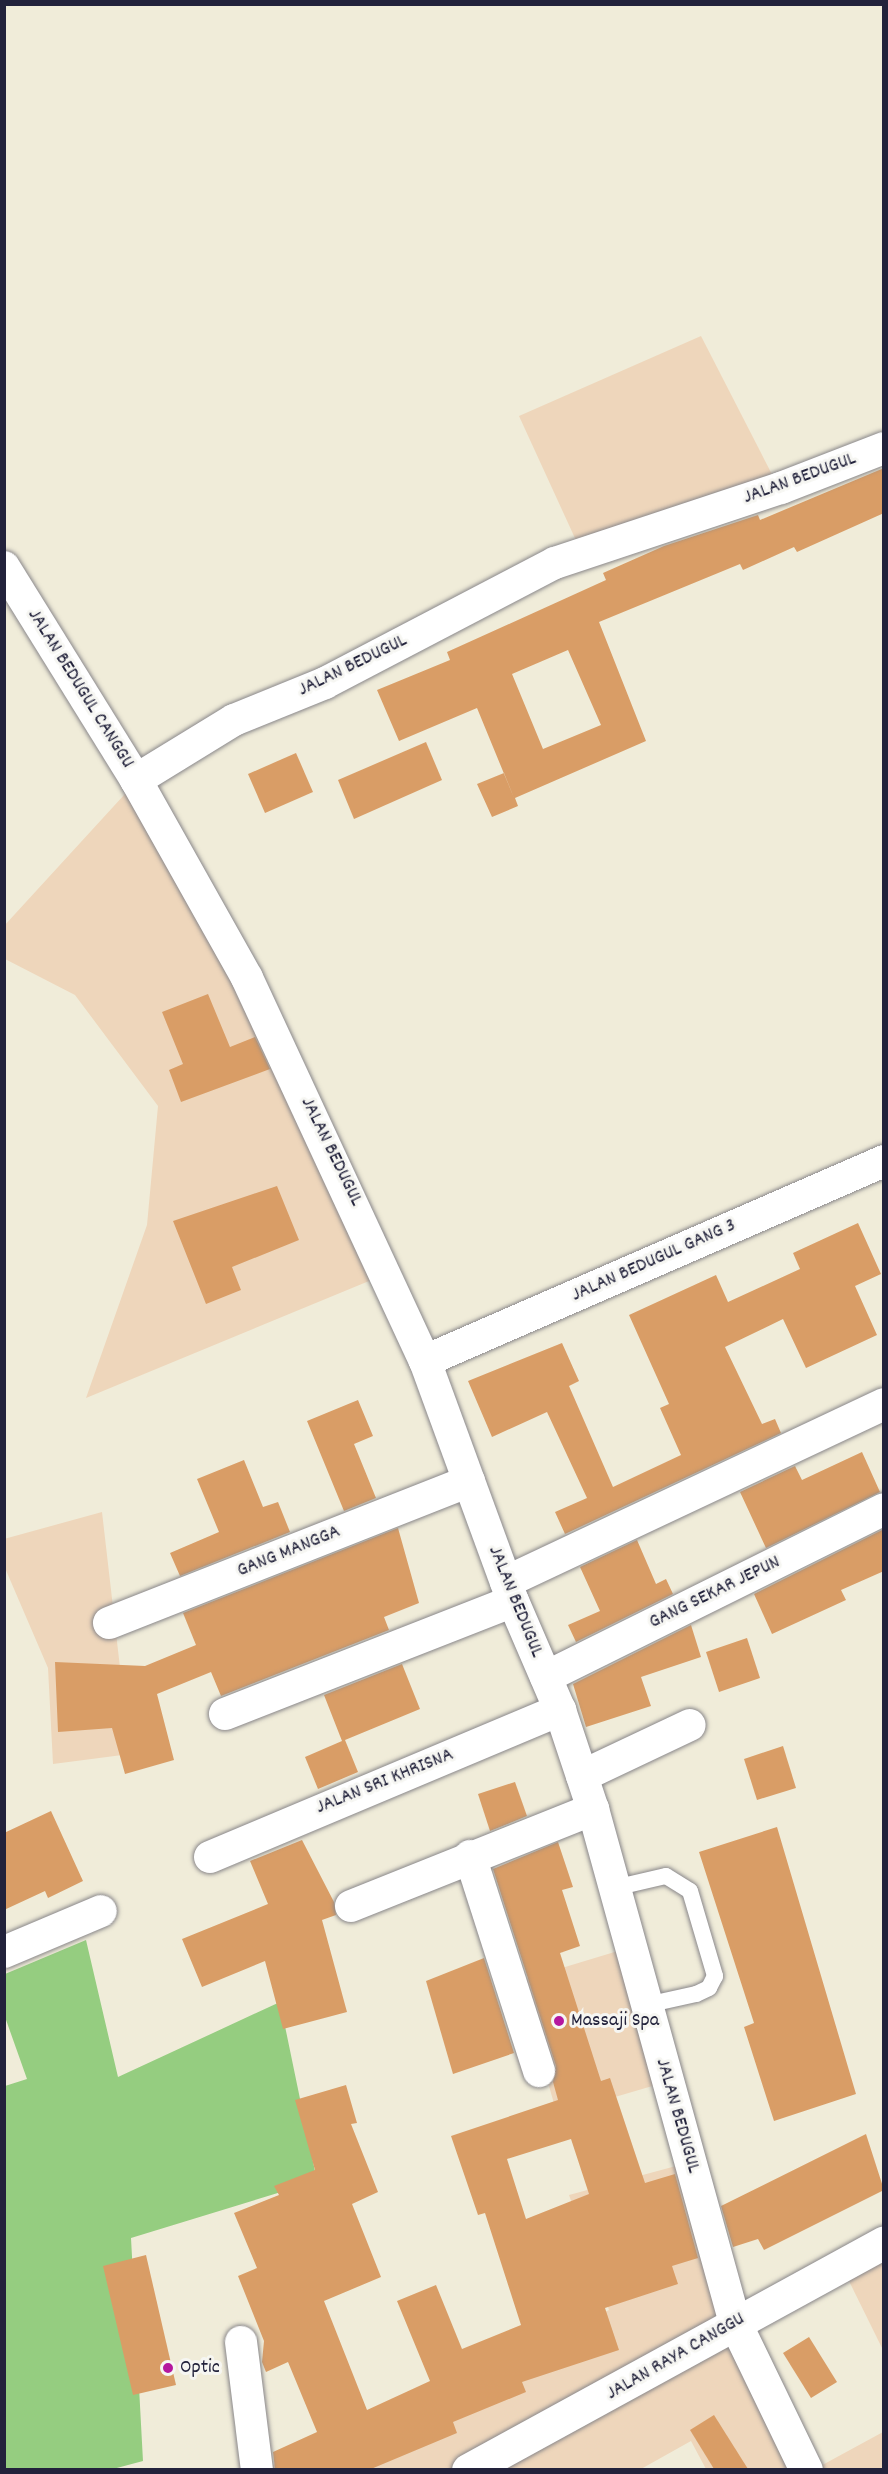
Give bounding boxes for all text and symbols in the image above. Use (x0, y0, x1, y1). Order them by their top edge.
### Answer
street label: JALAN BEDUGUL (740, 448, 860, 510)
street label: JALAN BEDUGUL CANGGU (21, 605, 139, 773)
street label: JALAN BEDUGUL (295, 629, 411, 703)
street label: JALAN BEDUGUL (294, 1094, 368, 1210)
street label: JALAN BEDUGUL GANG 3 (568, 1214, 740, 1308)
street label: GANG MANGGA (234, 1520, 344, 1584)
street label: JALAN BEDUGUL (482, 1543, 548, 1661)
street label: GANG SEKAR JEPUN (646, 1551, 784, 1635)
street label: JALAN SRI KHRISNA (313, 1744, 457, 1820)
place label: Massaji Spa (571, 2009, 659, 2033)
marker: Massaji Spa (552, 2014, 566, 2028)
street label: JALAN BEDUGUL (649, 2056, 705, 2176)
street label: JALAN RAYA CANGGU (603, 2308, 749, 2406)
place label: Optic (180, 2356, 220, 2380)
marker: Optic (161, 2361, 175, 2375)

